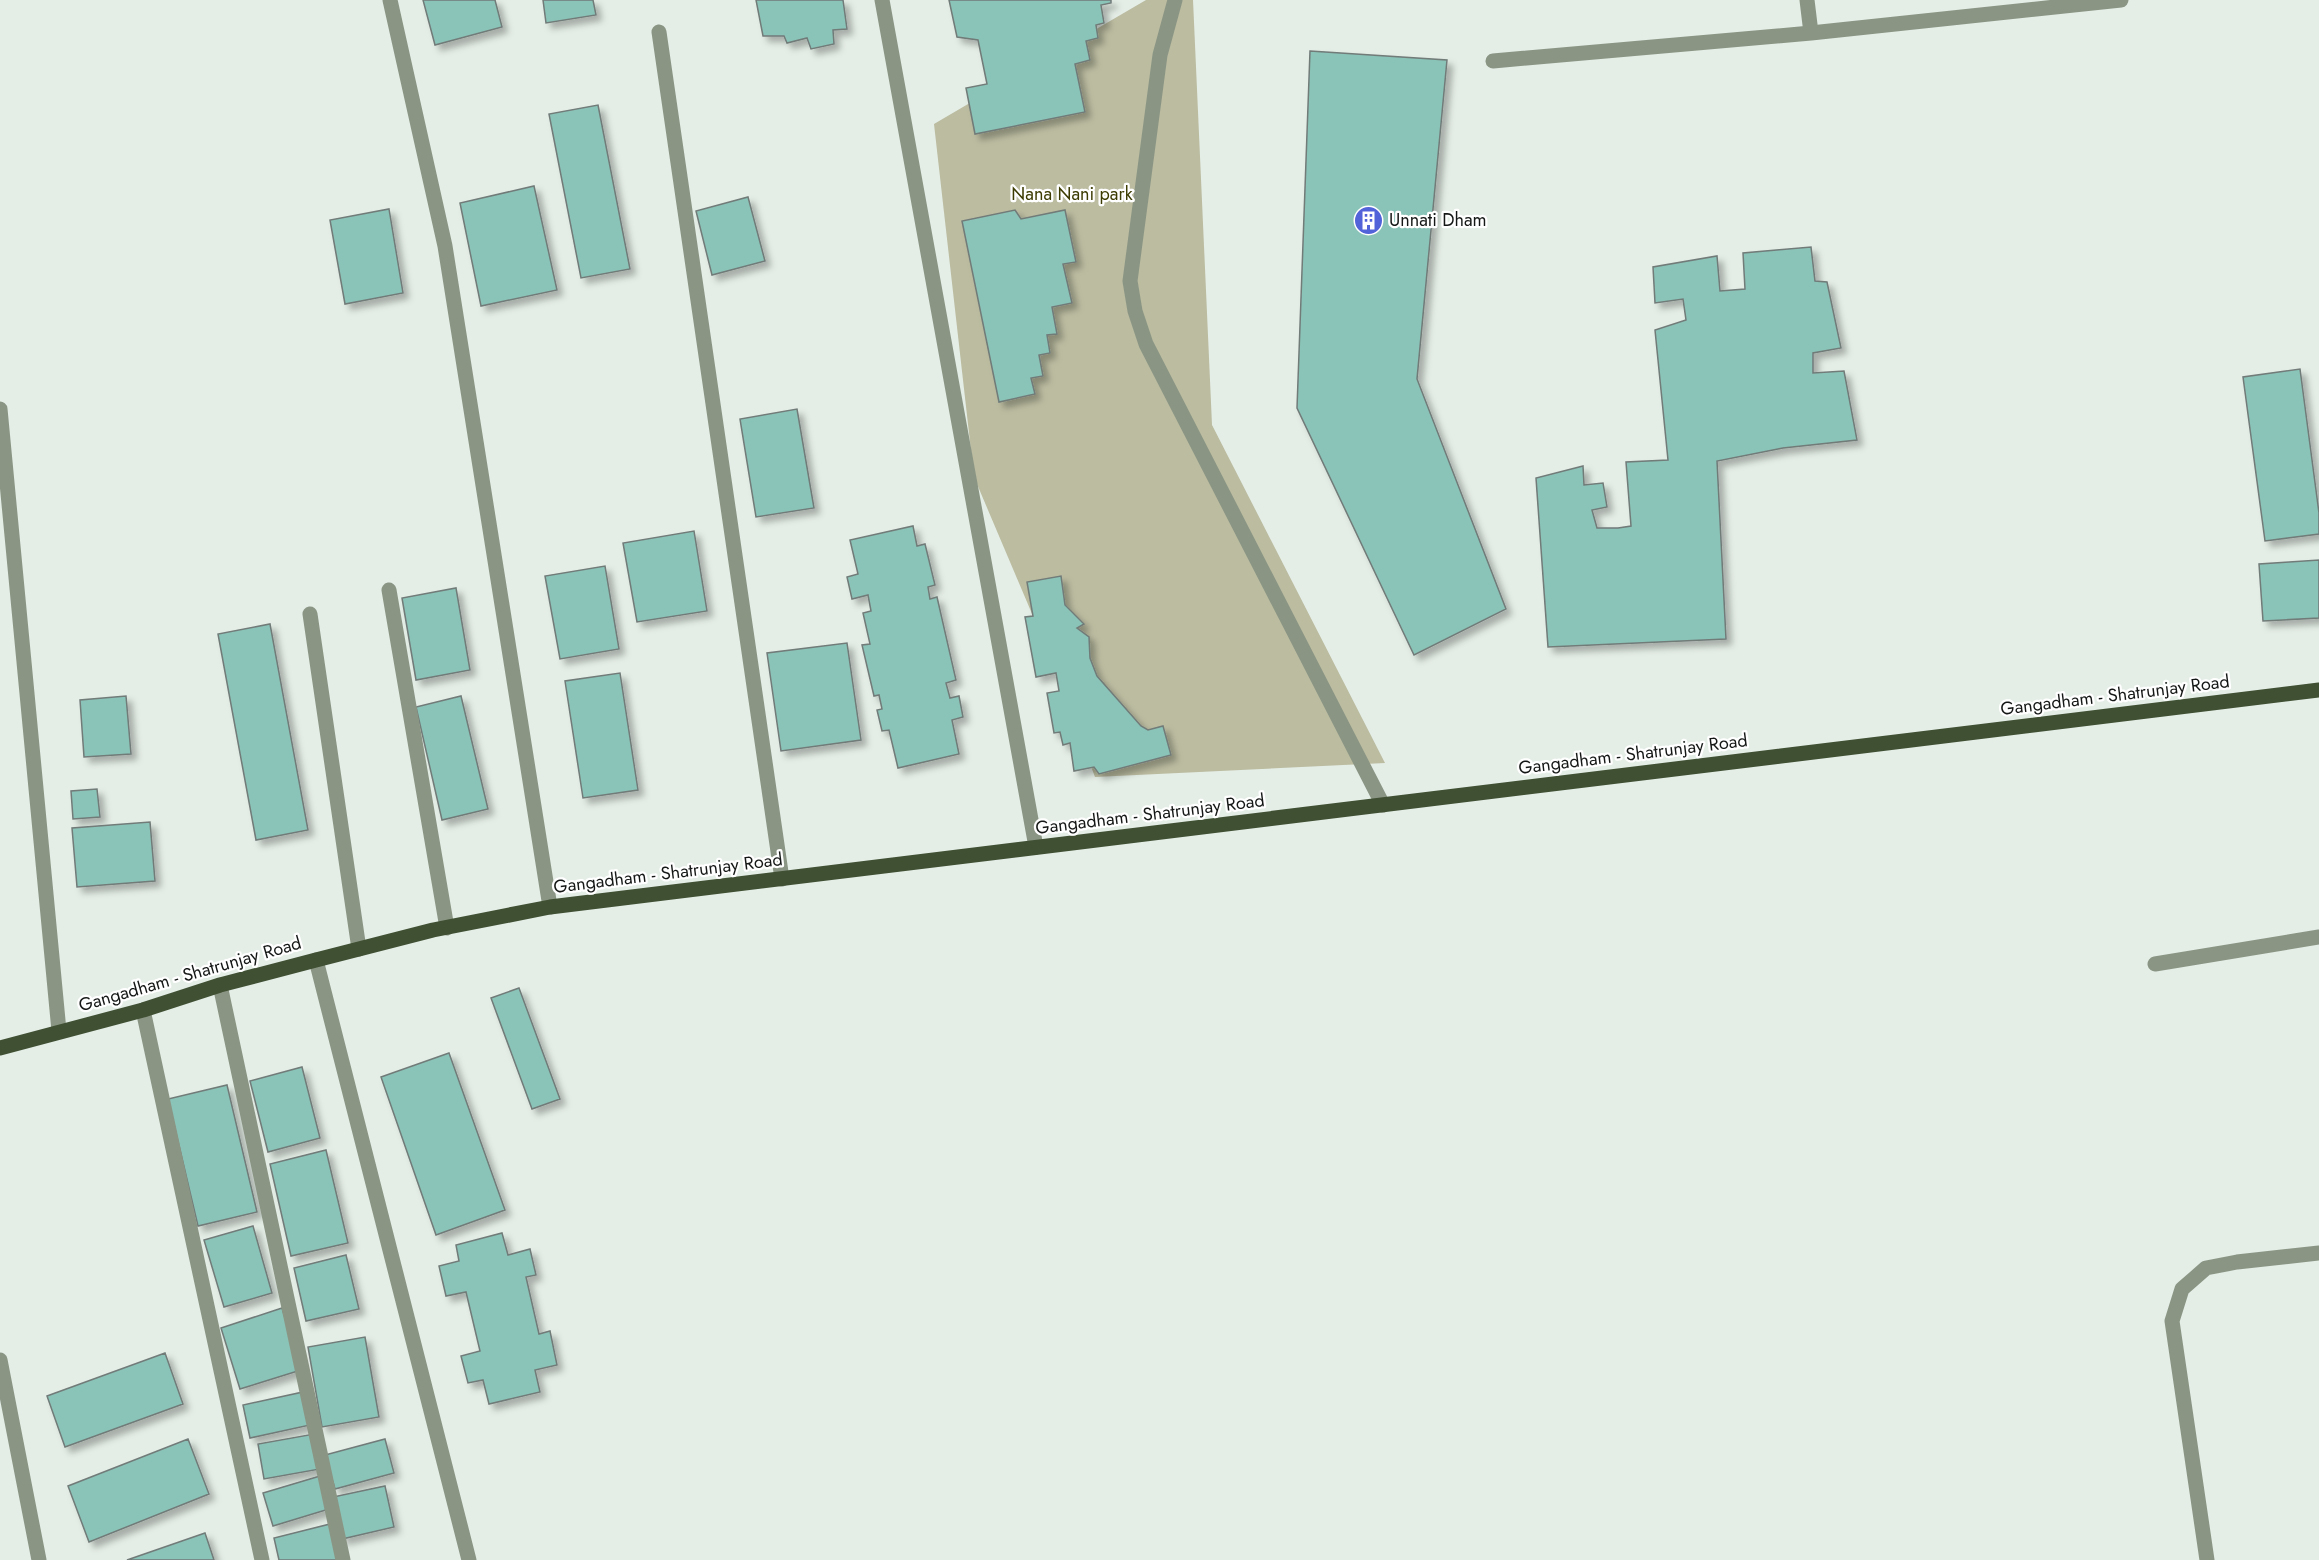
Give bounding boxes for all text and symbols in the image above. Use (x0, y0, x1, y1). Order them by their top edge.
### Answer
park label: Nana Nani park (1011, 181, 1133, 207)
building icon: Unnati Dham (1352, 204, 1384, 236)
place label: Unnati Dham (1389, 207, 1487, 233)
street label: Gangadham - Shatrunjay Road (1999, 668, 2231, 722)
street label: Gangadham - Shatrunjay Road (1517, 727, 1749, 781)
street label: Gangadham - Shatrunjay Road (1034, 787, 1266, 841)
street label: Gangadham - Shatrunjay Road (552, 846, 784, 900)
street label: Gangadham - Shatrunjay Road (76, 930, 304, 1018)

